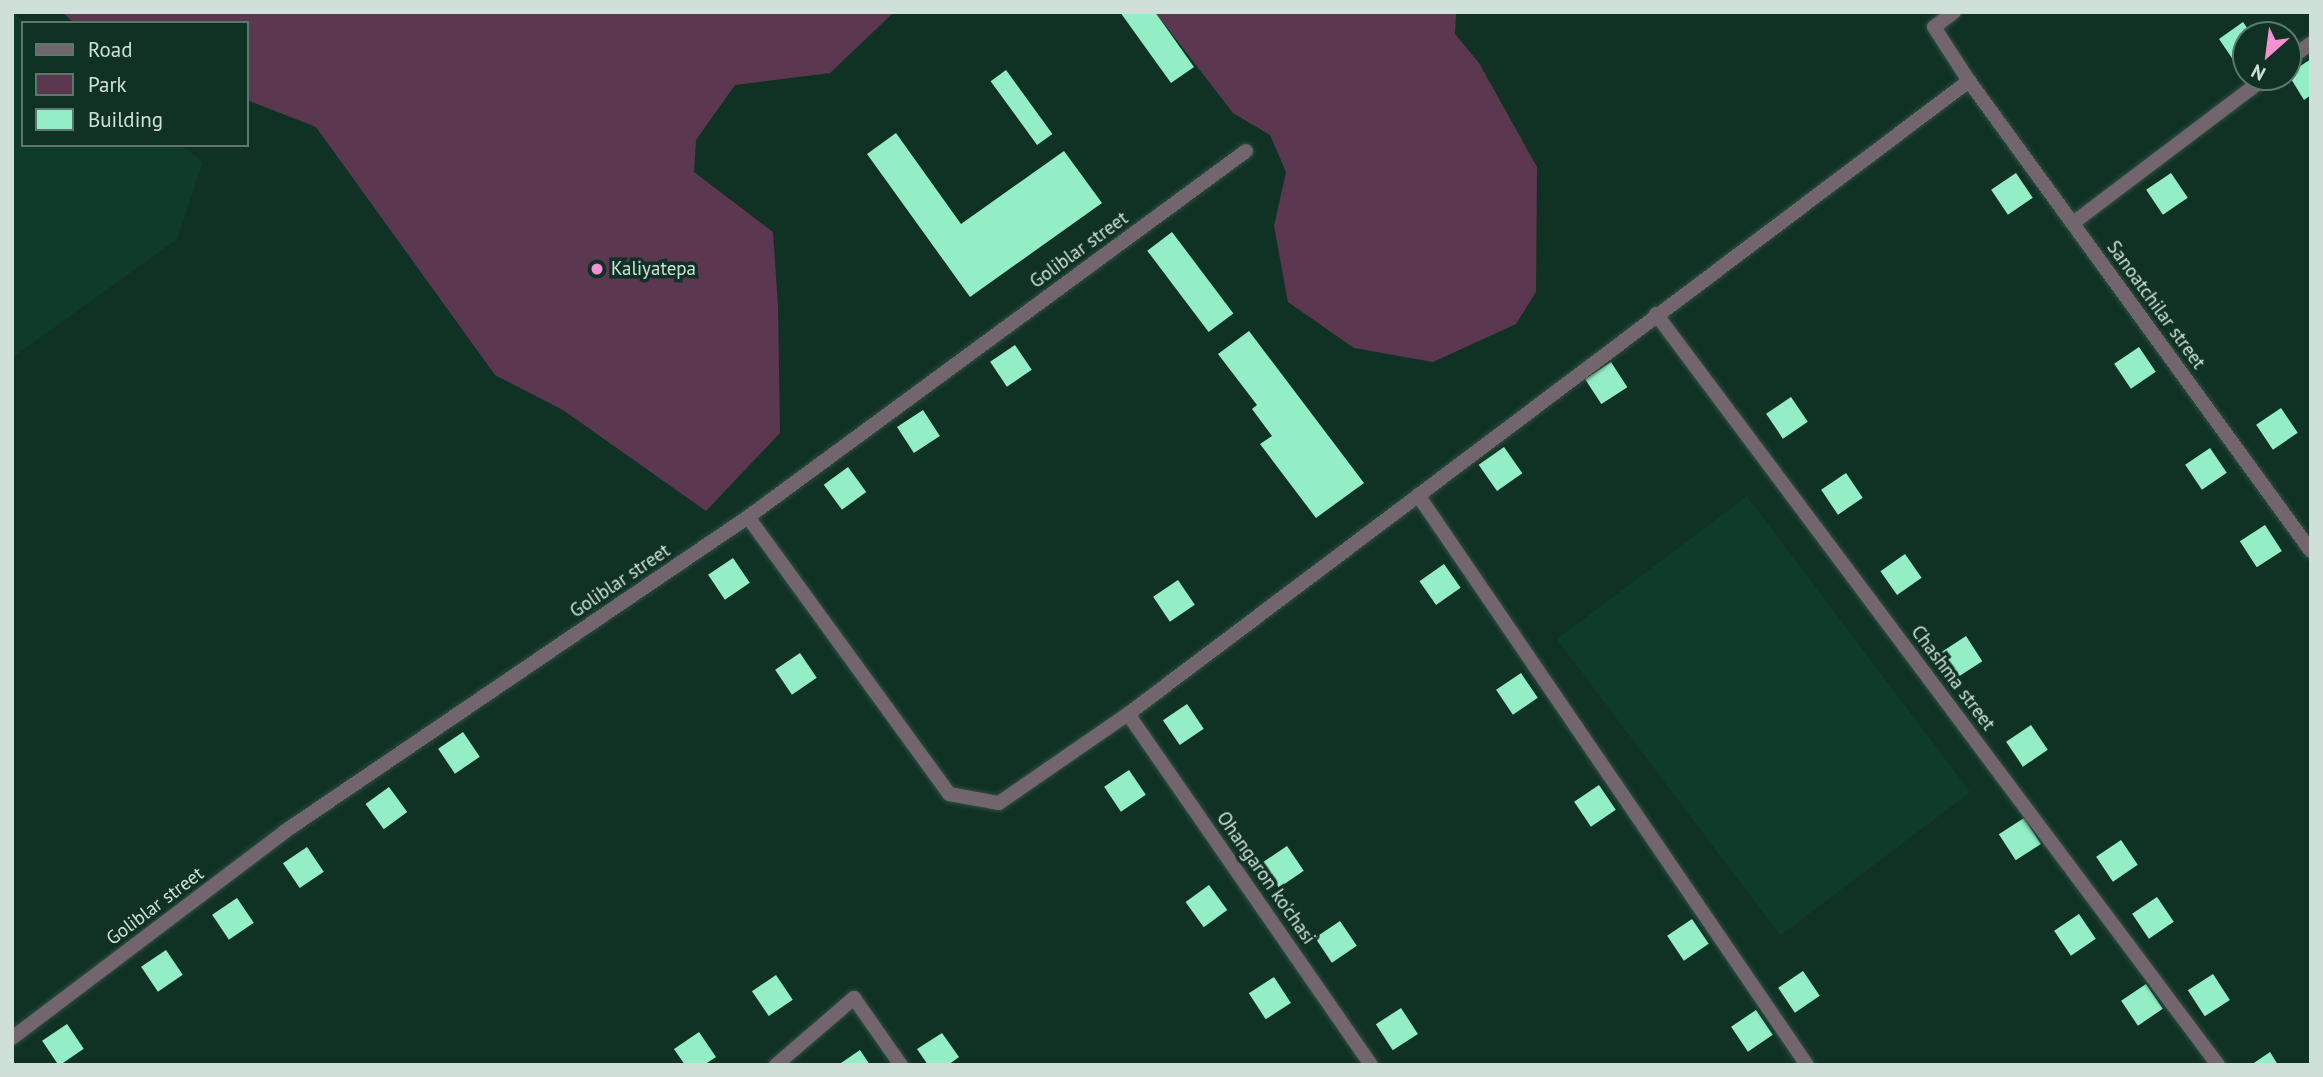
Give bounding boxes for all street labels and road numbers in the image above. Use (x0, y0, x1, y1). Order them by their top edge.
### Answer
street label: Goliblar street (1026, 207, 1132, 293)
street label: Sanoatchilar street (2102, 237, 2210, 373)
street label: Goliblar street (566, 539, 674, 623)
street label: Chashma street (1906, 621, 2000, 735)
street label: Ohangaron ko'chasi (1212, 807, 1320, 949)
street label: Goliblar street (102, 862, 208, 950)

